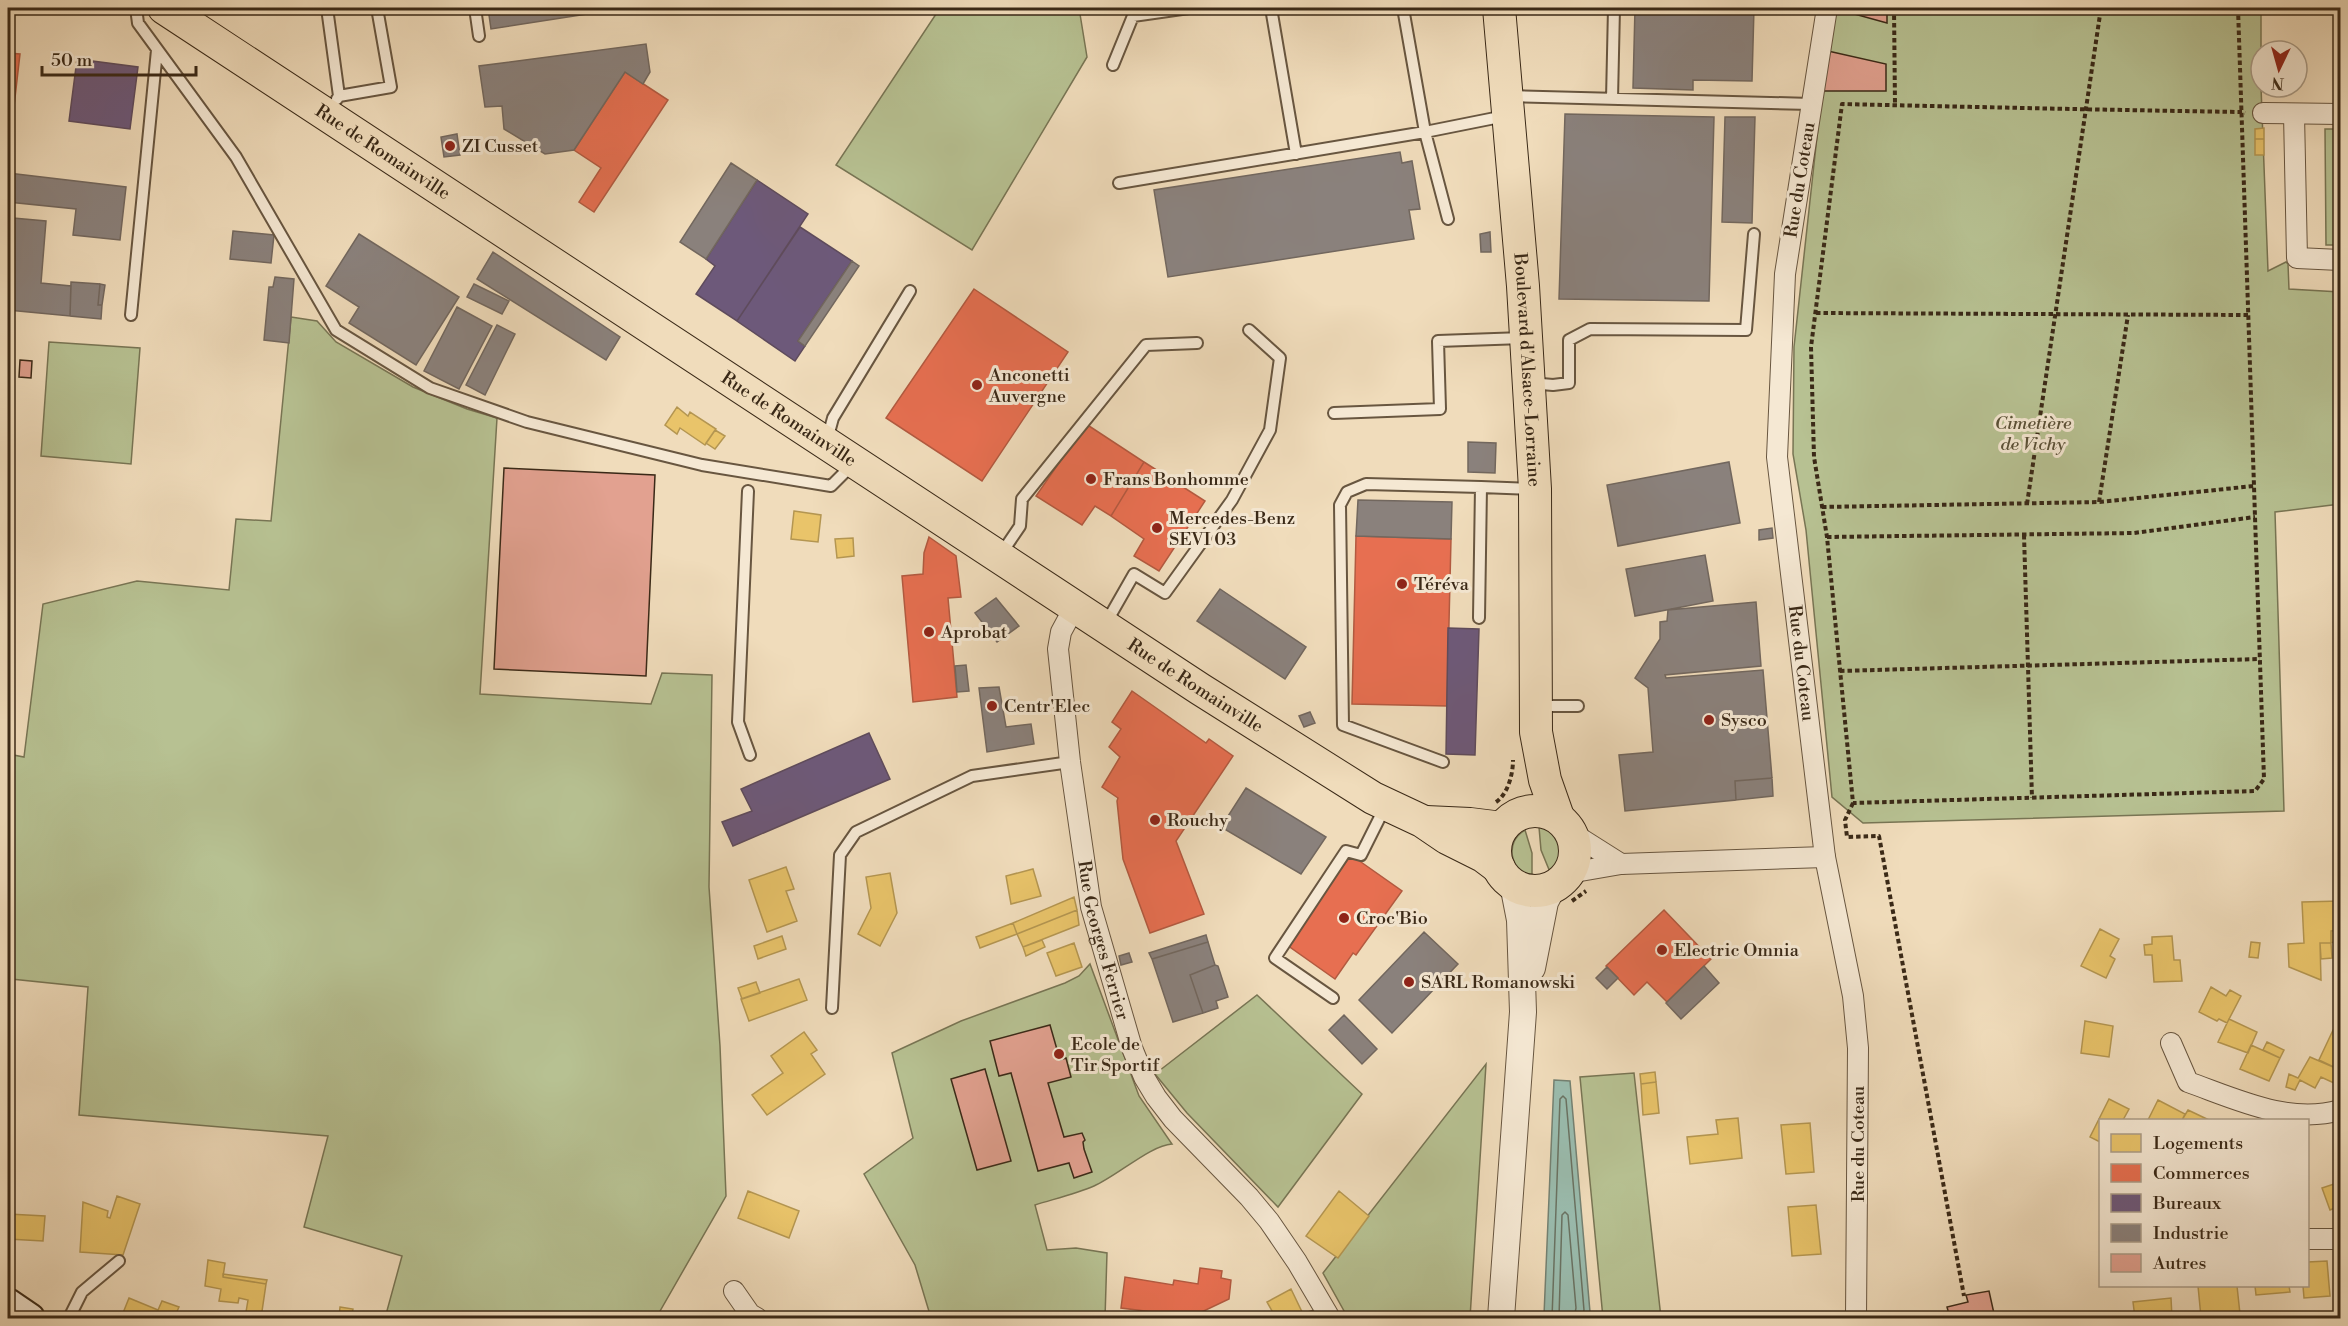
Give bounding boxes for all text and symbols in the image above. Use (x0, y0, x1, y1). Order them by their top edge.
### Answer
scale bar (42, 39, 196, 77)
north arrow (2249, 39, 2309, 99)
text: 50 m (51, 49, 93, 72)
text: N (2270, 72, 2285, 93)
street label: Rue de Romainville (311, 99, 455, 205)
street label: Rue du Coteau (1780, 120, 1821, 239)
place label: ZI Cusset (462, 135, 539, 158)
marker: ZI Cusset (443, 139, 457, 153)
street label: Boulevard d'Alsace-Lorraine (1509, 251, 1546, 487)
place label: Anconetti Auvergne (988, 364, 1070, 408)
street label: Rue de Romainville (717, 366, 861, 472)
marker: Anconetti Auvergne (970, 378, 984, 392)
park label: Cimetière de Vichy (1995, 412, 2072, 456)
place label: Frans Bonhomme (1103, 468, 1249, 491)
marker: Frans Bonhomme (1084, 472, 1098, 486)
place label: Mercedes-Benz SEVI 03 (1169, 507, 1295, 551)
marker: Mercedes-Benz SEVI 03 (1150, 521, 1164, 535)
place label: Téréva (1414, 573, 1470, 596)
marker: Téréva (1395, 577, 1409, 591)
street label: Rue du Coteau (1783, 604, 1820, 723)
place label: Aprobat (940, 621, 1008, 644)
marker: Aprobat (922, 625, 936, 639)
street label: Rue de Romainville (1123, 633, 1268, 738)
place label: Centr'Elec (1004, 695, 1090, 718)
marker: Centr'Elec (985, 699, 999, 713)
place label: Sysco (1721, 709, 1767, 732)
marker: Sysco (1702, 713, 1716, 727)
place label: Rouchy (1167, 809, 1228, 832)
marker: Rouchy (1148, 813, 1162, 827)
street label: Rue Georges Ferrier (1073, 859, 1135, 1023)
place label: Croc'Bio (1356, 907, 1428, 930)
marker: Croc'Bio (1337, 911, 1351, 925)
place label: Electric Omnia (1674, 939, 1800, 962)
marker: Electric Omnia (1655, 943, 1669, 957)
place label: SARL Romanowski (1421, 971, 1575, 994)
marker: SARL Romanowski (1402, 975, 1416, 989)
place label: Ecole de Tir Sportif (1071, 1033, 1160, 1077)
marker: Ecole de Tir Sportif (1052, 1047, 1066, 1061)
street label: Rue du Coteau (1847, 1085, 1870, 1202)
legend (2099, 1119, 2309, 1287)
text: Logements (2153, 1132, 2243, 1155)
text: Commerces (2153, 1162, 2250, 1185)
text: Bureaux (2152, 1192, 2222, 1215)
text: Industrie (2153, 1222, 2229, 1245)
text: Autres (2152, 1252, 2207, 1275)

